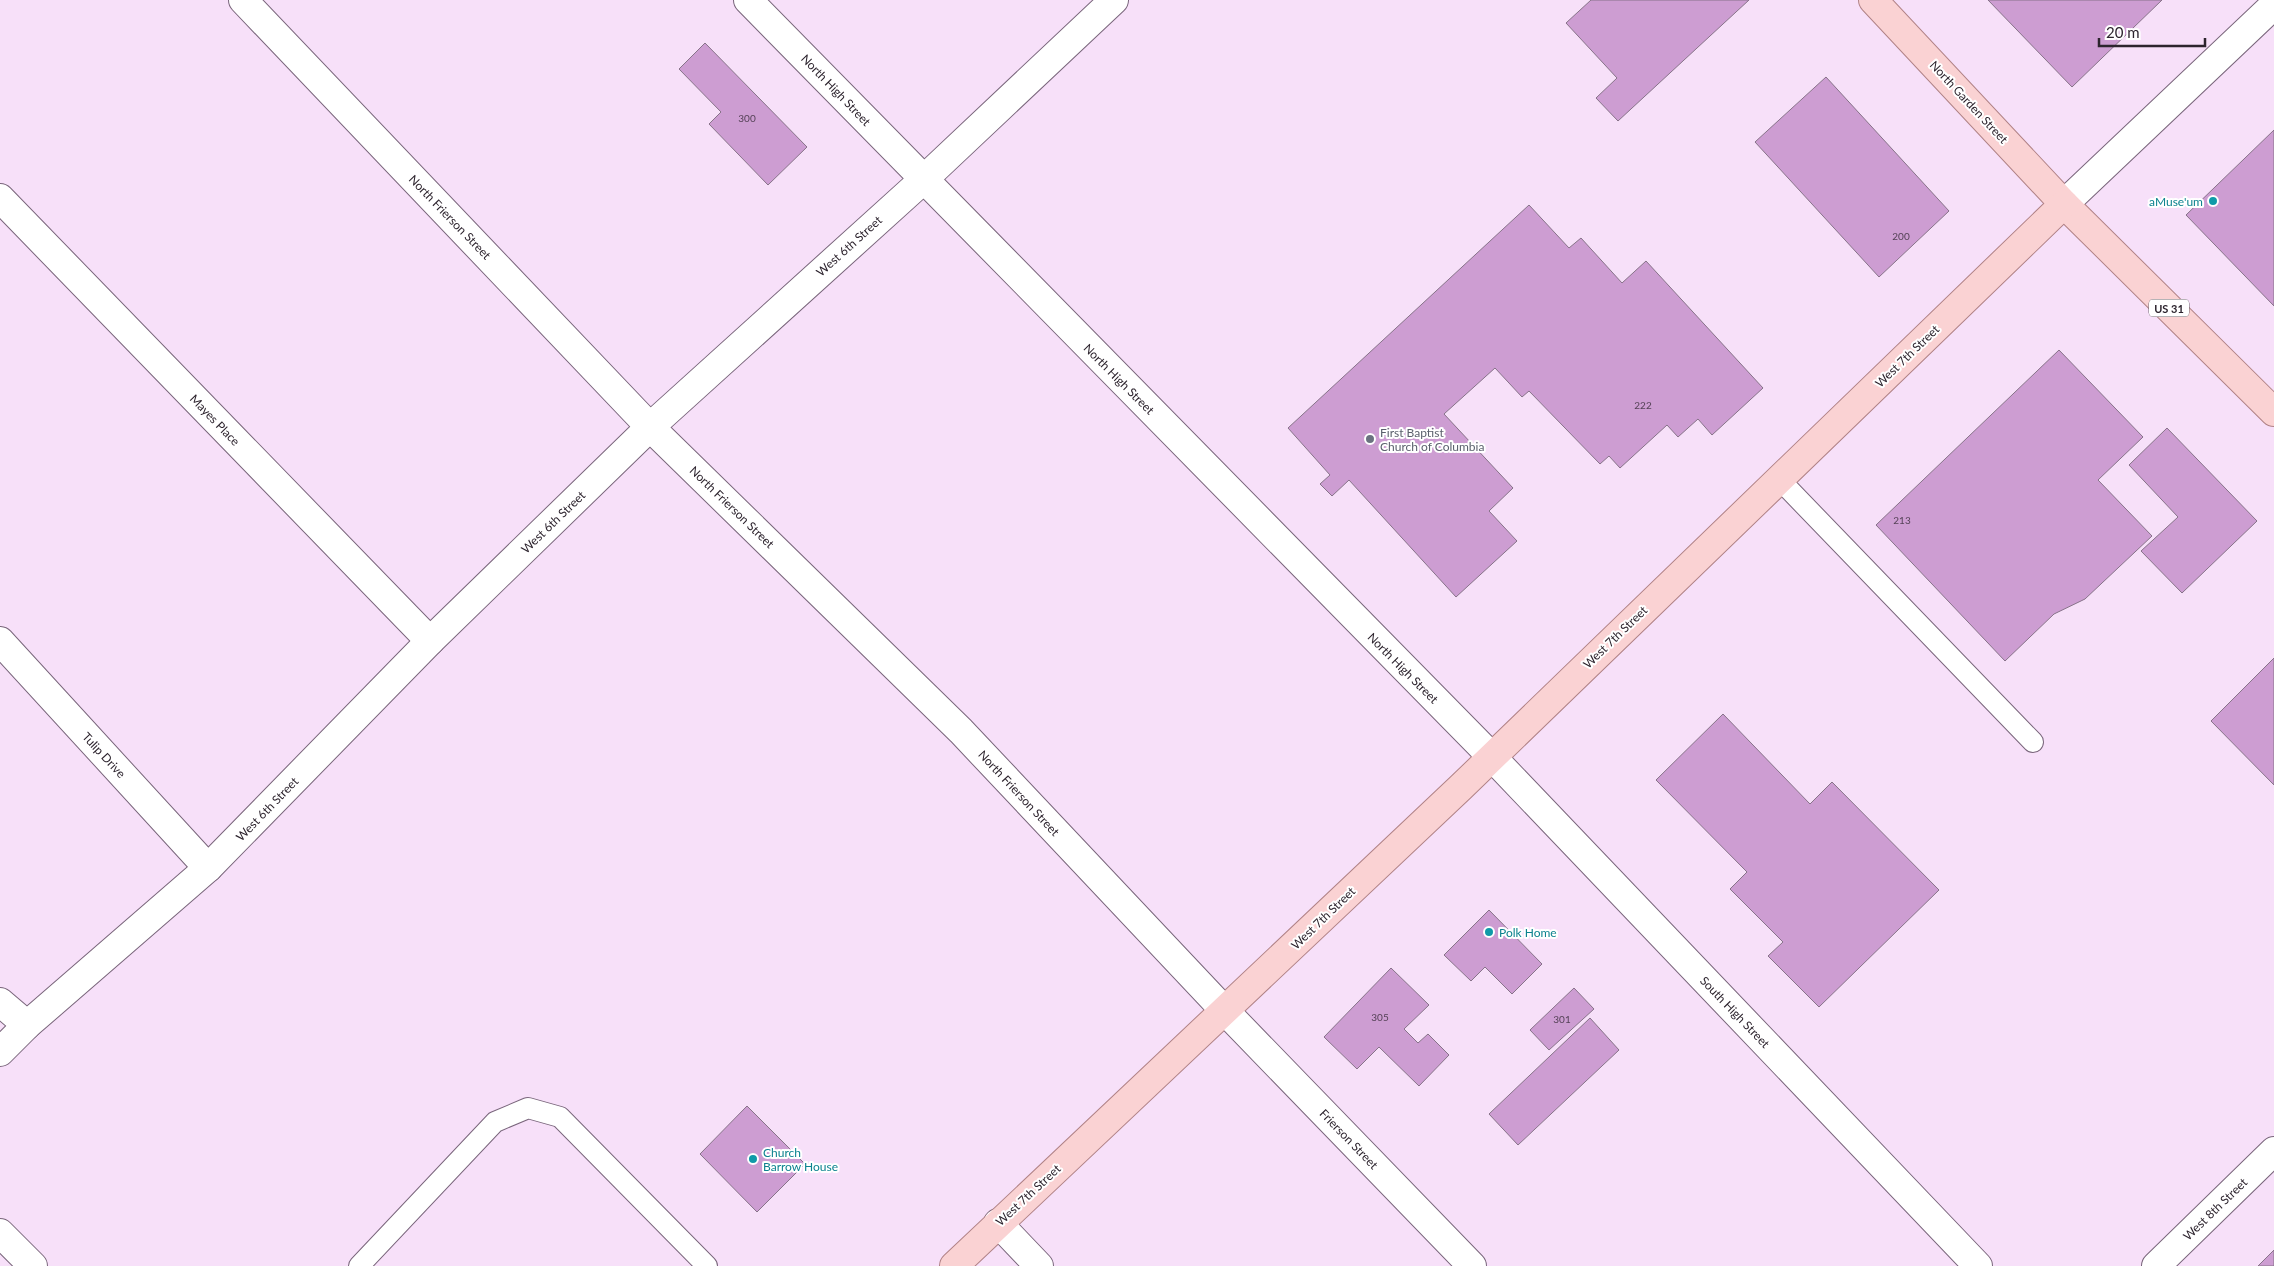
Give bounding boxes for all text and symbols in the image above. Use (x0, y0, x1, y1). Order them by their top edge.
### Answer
scale bar (2099, 15, 2205, 47)
text: 20 m (2106, 23, 2140, 41)
street label: North High Street (798, 51, 874, 129)
street label: North Garden Street (1927, 58, 2012, 147)
house number: 300 (738, 112, 756, 124)
street label: North Frierson Street (406, 172, 495, 263)
place label: aMuse'um (2149, 194, 2203, 209)
marker: aMuse'um (2207, 195, 2219, 207)
street label: West 6th Street (813, 212, 885, 279)
house number: 200 (1892, 230, 1910, 242)
road number: US 31 (2149, 300, 2189, 316)
street label: West 7th Street (1872, 321, 1943, 390)
street label: North High Street (1081, 341, 1158, 418)
street label: Mayes Place (187, 391, 243, 449)
house number: 222 (1634, 399, 1652, 411)
place label: First Baptist Church of Columbia (1380, 425, 1484, 454)
marker: First Baptist Church of Columbia (1364, 433, 1376, 445)
street label: North Frierson Street (687, 463, 778, 552)
street label: West 6th Street (518, 487, 589, 556)
house number: 213 (1893, 514, 1911, 526)
street label: West 7th Street (1580, 602, 1651, 671)
street label: North High Street (1365, 630, 1442, 707)
street label: Tulip Drive (79, 729, 129, 781)
street label: North Frierson Street (975, 747, 1063, 839)
street label: West 6th Street (233, 773, 302, 844)
street label: West 7th Street (1288, 883, 1359, 952)
place label: Polk Home (1499, 925, 1557, 940)
marker: Polk Home (1483, 926, 1495, 938)
street label: South High Street (1697, 973, 1773, 1051)
house number: 305 (1371, 1011, 1389, 1023)
house number: 301 (1553, 1013, 1571, 1025)
street label: Frierson Street (1317, 1106, 1382, 1173)
place label: Church Barrow House (763, 1145, 838, 1174)
marker: Church Barrow House (747, 1153, 759, 1165)
street label: West 7th Street (992, 1161, 1064, 1229)
street label: West 8th Street (2180, 1174, 2251, 1243)

